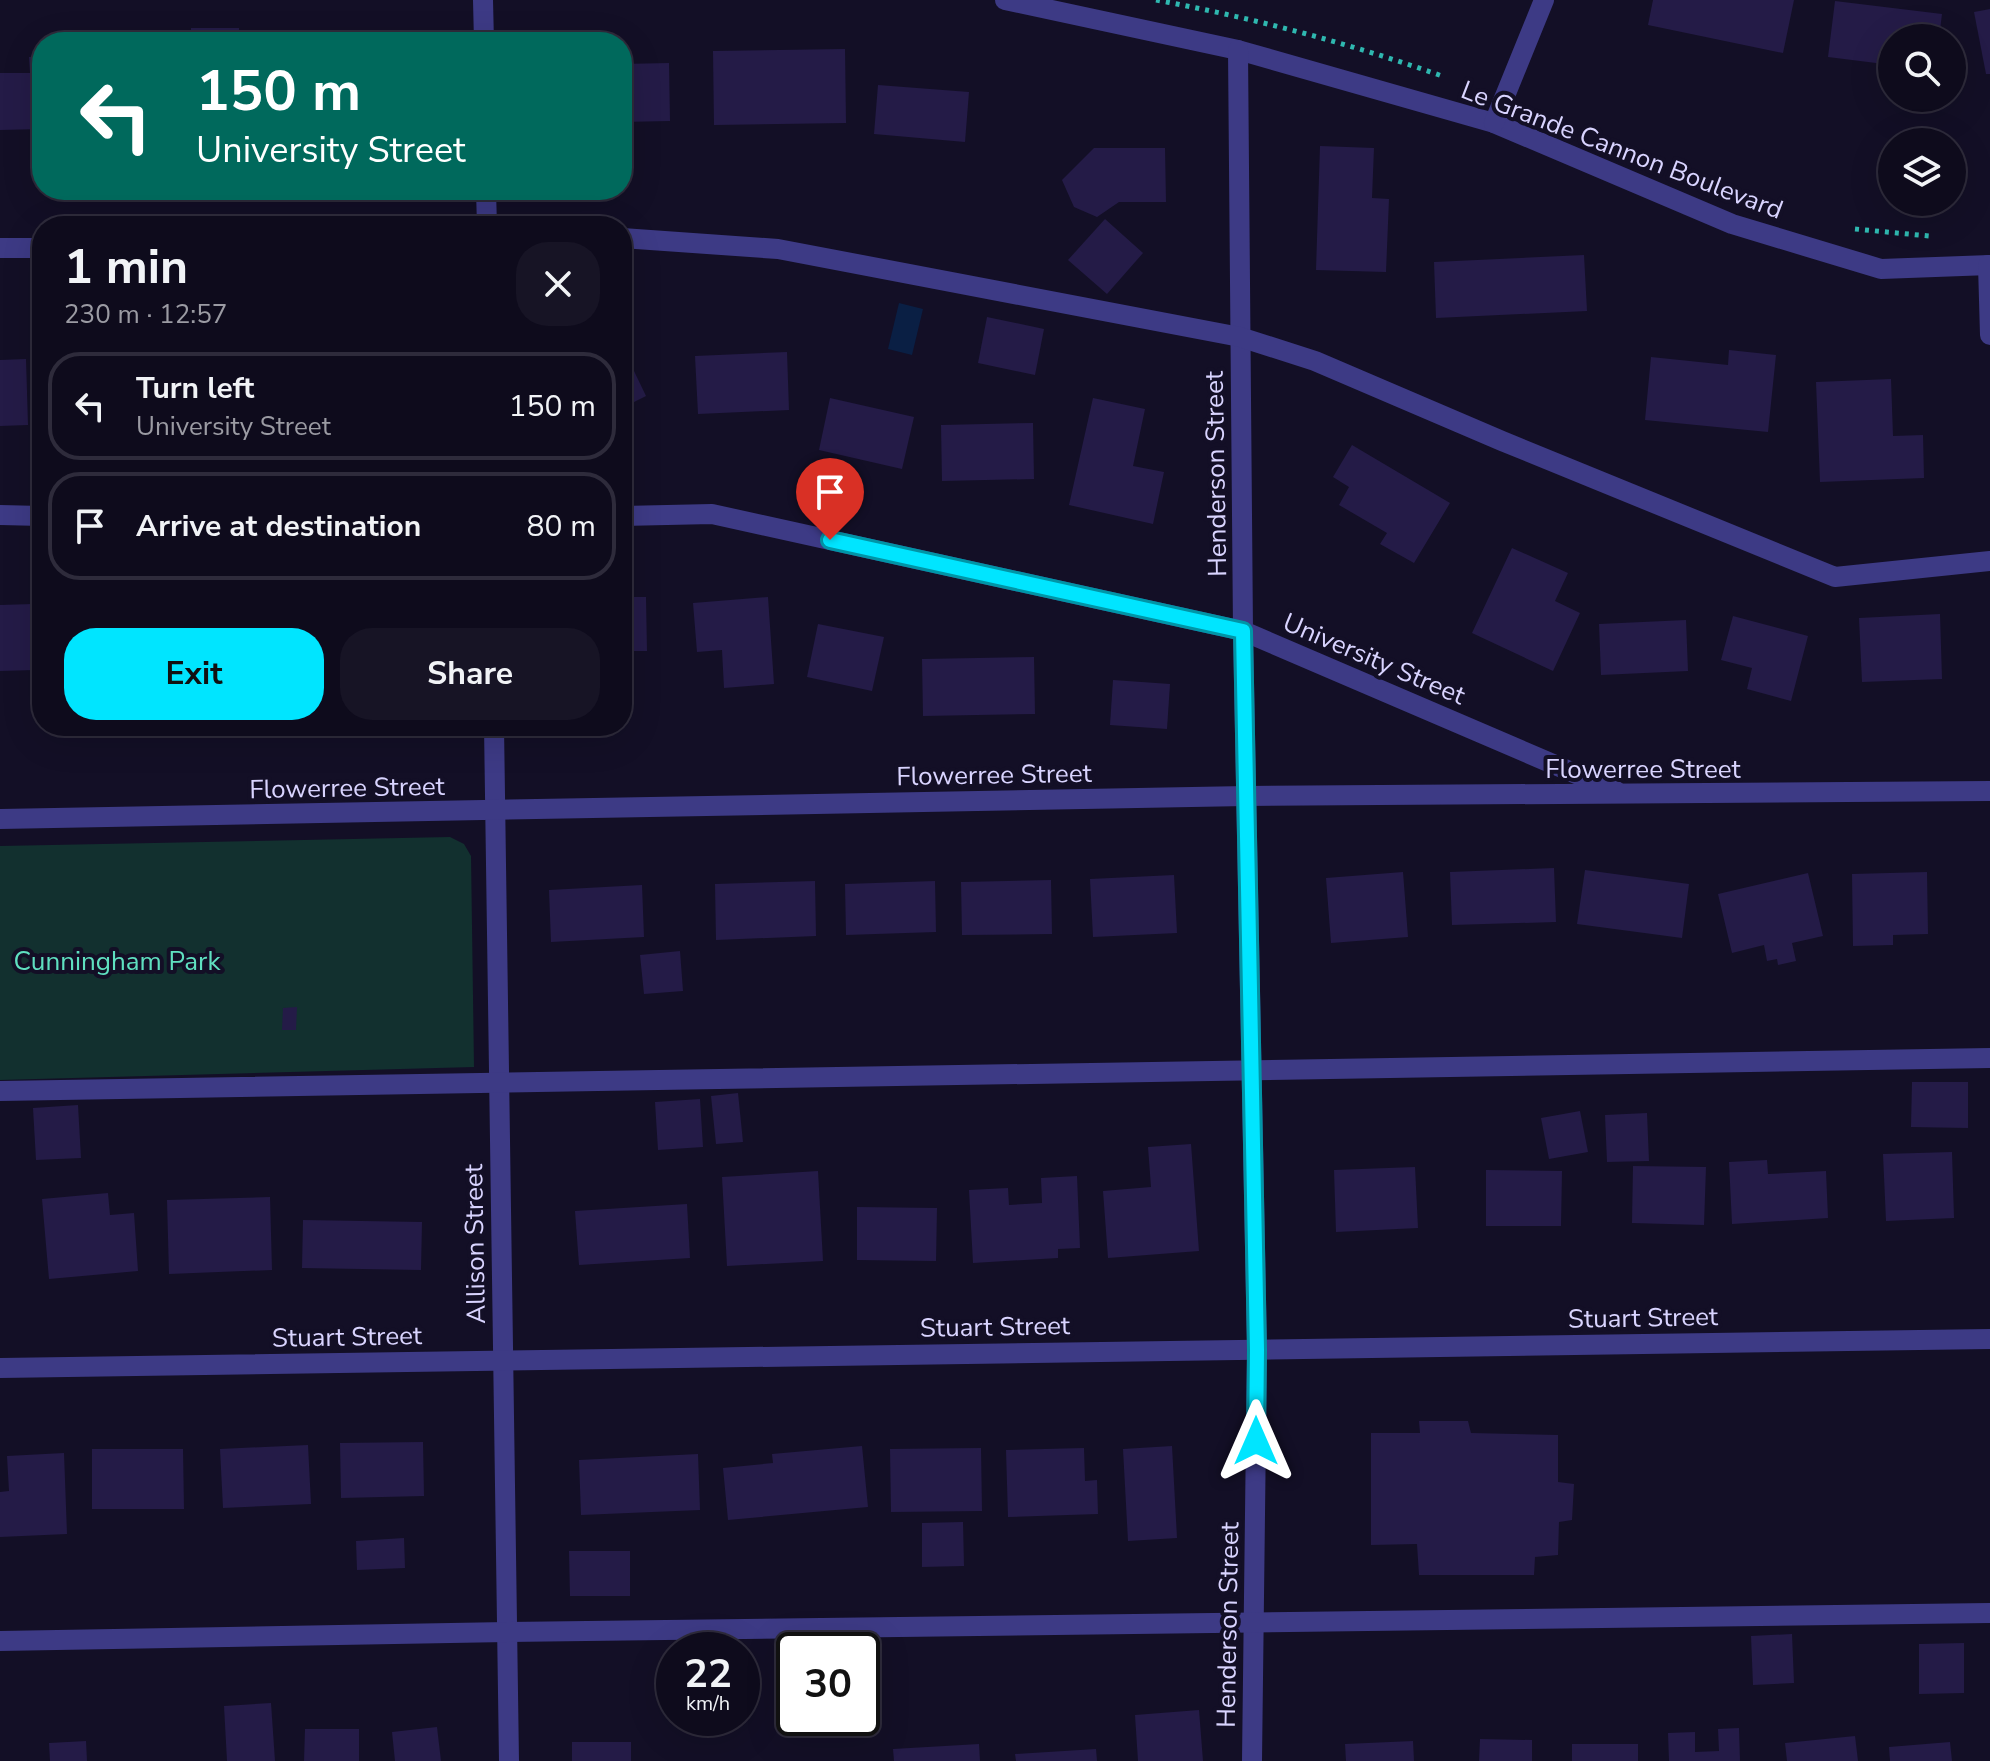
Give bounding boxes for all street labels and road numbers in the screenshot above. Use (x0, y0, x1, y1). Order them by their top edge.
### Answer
street label: Le Grande Cannon Boulevard (1456, 72, 1788, 228)
street label: Henderson Street (1197, 370, 1235, 577)
street label: University Street (1278, 605, 1471, 714)
street label: Flowerree Street (1545, 752, 1742, 787)
street label: Flowerree Street (896, 756, 1093, 794)
street label: Flowerree Street (249, 769, 446, 807)
street label: Allison Street (456, 1163, 494, 1324)
street label: Stuart Street (1568, 1299, 1719, 1337)
street label: Stuart Street (920, 1308, 1071, 1346)
street label: Stuart Street (272, 1318, 423, 1356)
street label: Henderson Street (1209, 1521, 1247, 1728)

